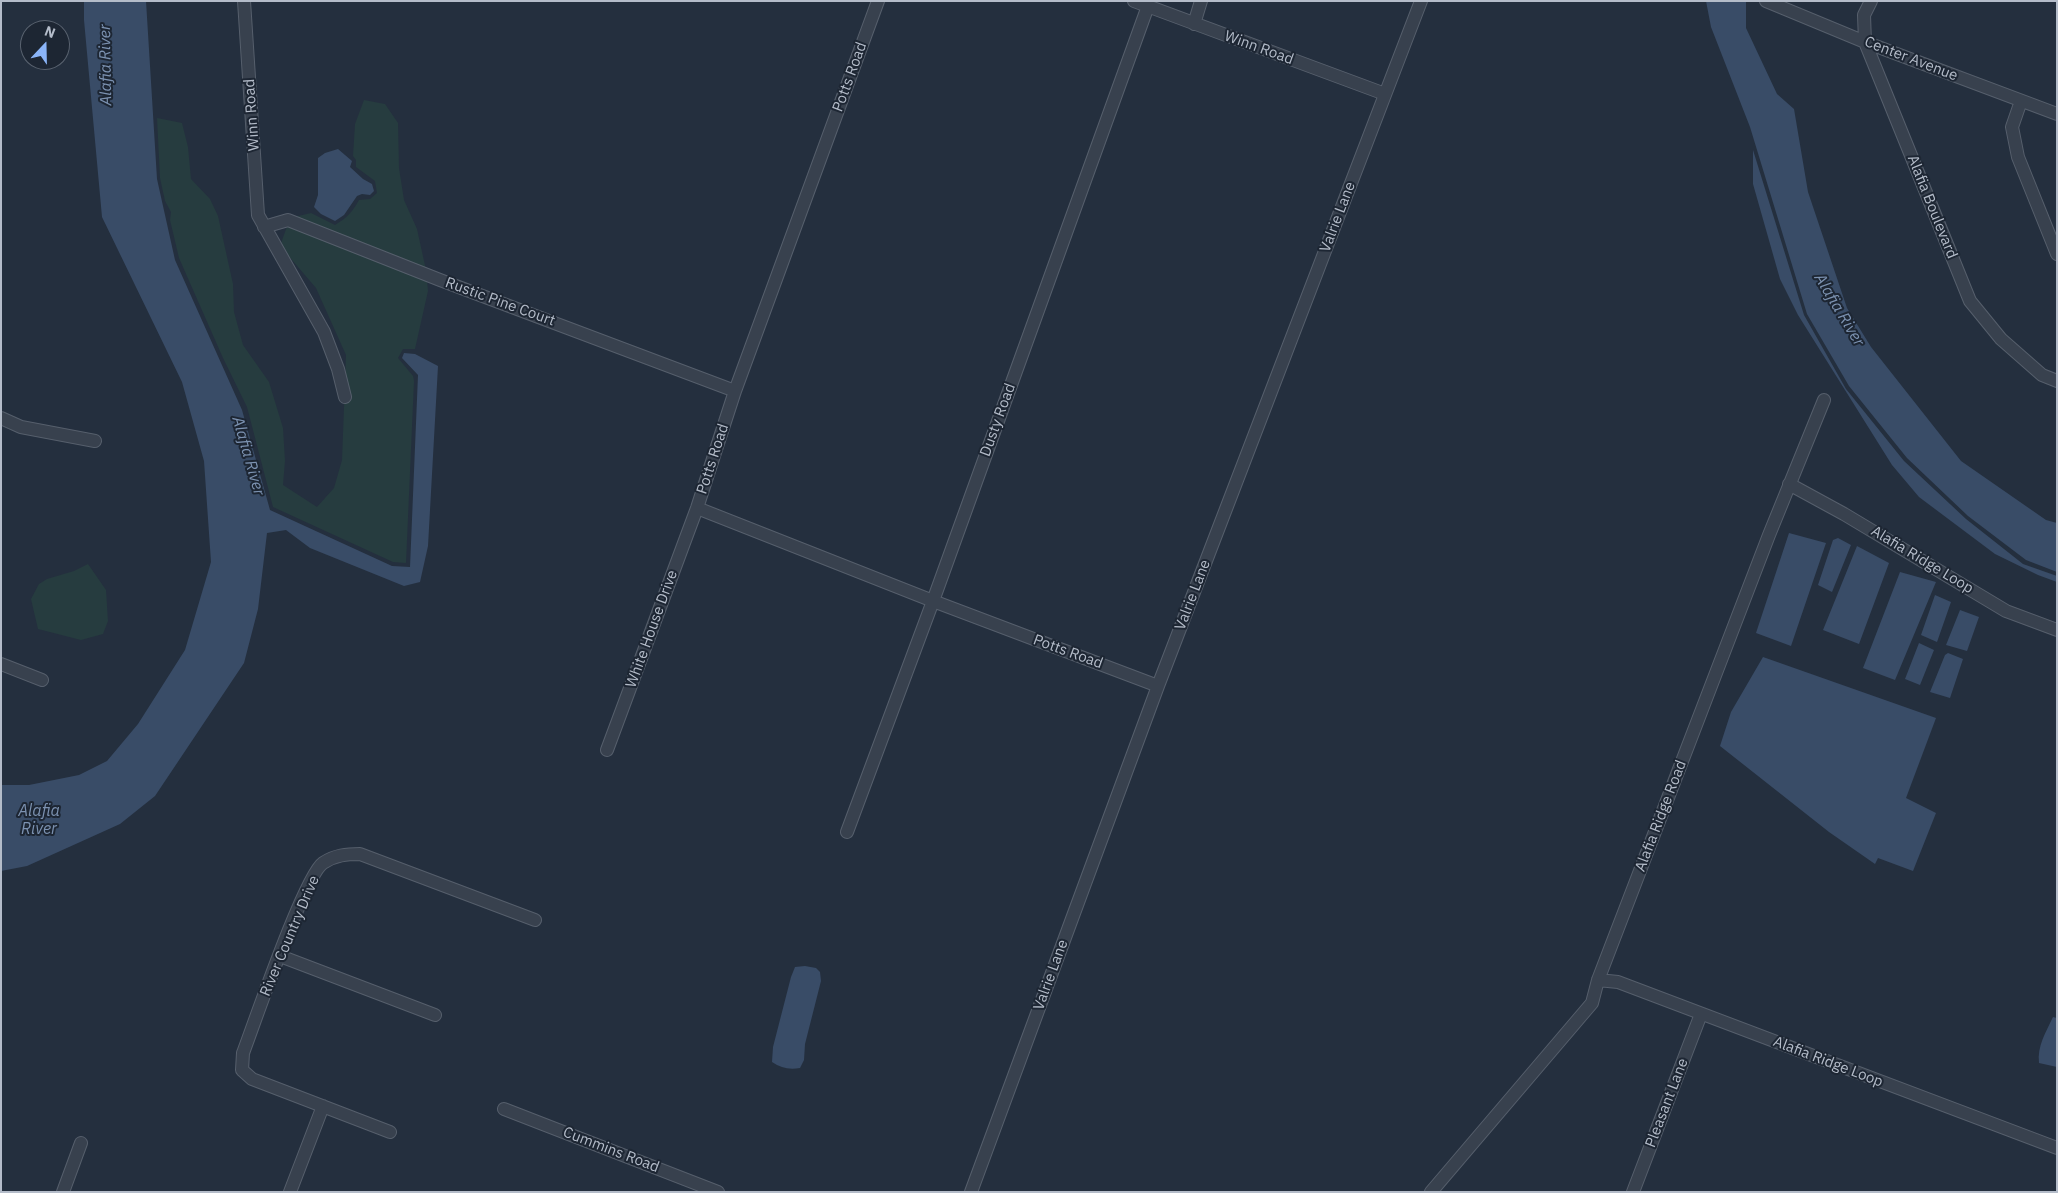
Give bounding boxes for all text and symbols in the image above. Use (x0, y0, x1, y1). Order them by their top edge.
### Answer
north arrow (20, 20, 70, 70)
text: N (42, 22, 58, 42)
water label: Alafia River (96, 24, 116, 106)
street label: Winn Road (1222, 27, 1296, 69)
street label: Center Avenue (1862, 33, 1960, 85)
street label: Potts Road (829, 40, 871, 114)
street label: Winn Road (241, 78, 263, 152)
street label: Alafia Boulevard (1903, 153, 1961, 261)
street label: Valrie Lane (1316, 179, 1360, 255)
water label: Alafia River (1810, 270, 1868, 350)
street label: Rustic Pine Court (443, 274, 557, 330)
street label: Dusty Road (976, 381, 1020, 459)
water label: Alafia River (228, 414, 268, 498)
street label: Potts Road (693, 422, 733, 496)
street label: Alafia Ridge Loop (1868, 522, 1976, 598)
street label: Valrie Lane (1171, 557, 1215, 633)
street label: White House Drive (622, 568, 682, 690)
street label: Potts Road (1031, 631, 1105, 673)
street label: Alafia Ridge Road (1631, 758, 1691, 874)
water label: Alafia River (18, 801, 60, 839)
street label: River Country Drive (256, 873, 324, 999)
street label: Valrie Lane (1030, 937, 1072, 1013)
street label: Alafia Ridge Loop (1770, 1033, 1886, 1091)
street label: Pleasant Lane (1642, 1056, 1692, 1150)
street label: Cummins Road (560, 1123, 662, 1177)

